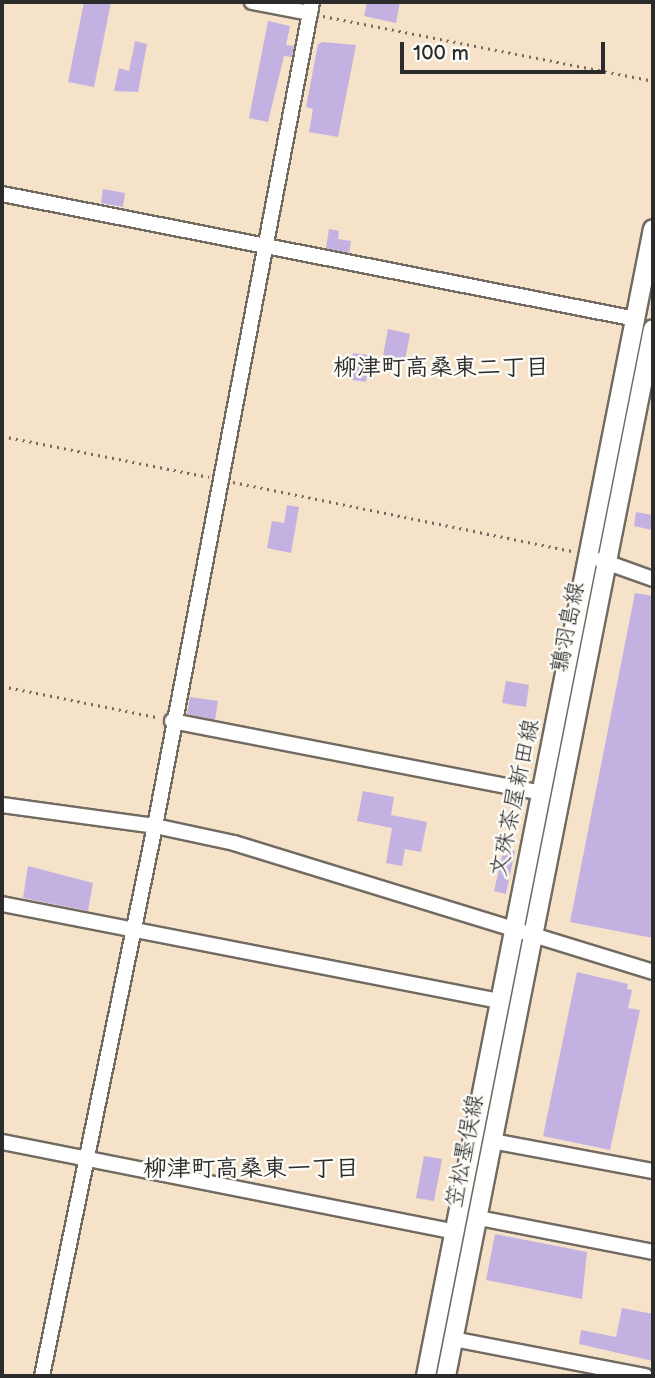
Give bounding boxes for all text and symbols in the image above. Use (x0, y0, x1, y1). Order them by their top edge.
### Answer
scale bar (403, 28, 608, 72)
text: 100 m (413, 41, 469, 66)
district label: 柳津町高桑東二丁目 (333, 354, 549, 382)
street label: 鶉羽島線 (546, 579, 590, 675)
street label: 文殊茶屋新田線 (485, 716, 545, 880)
street label: 笠松墨俣線 (440, 1092, 490, 1210)
district label: 柳津町高桑東一丁目 (143, 1155, 359, 1183)

